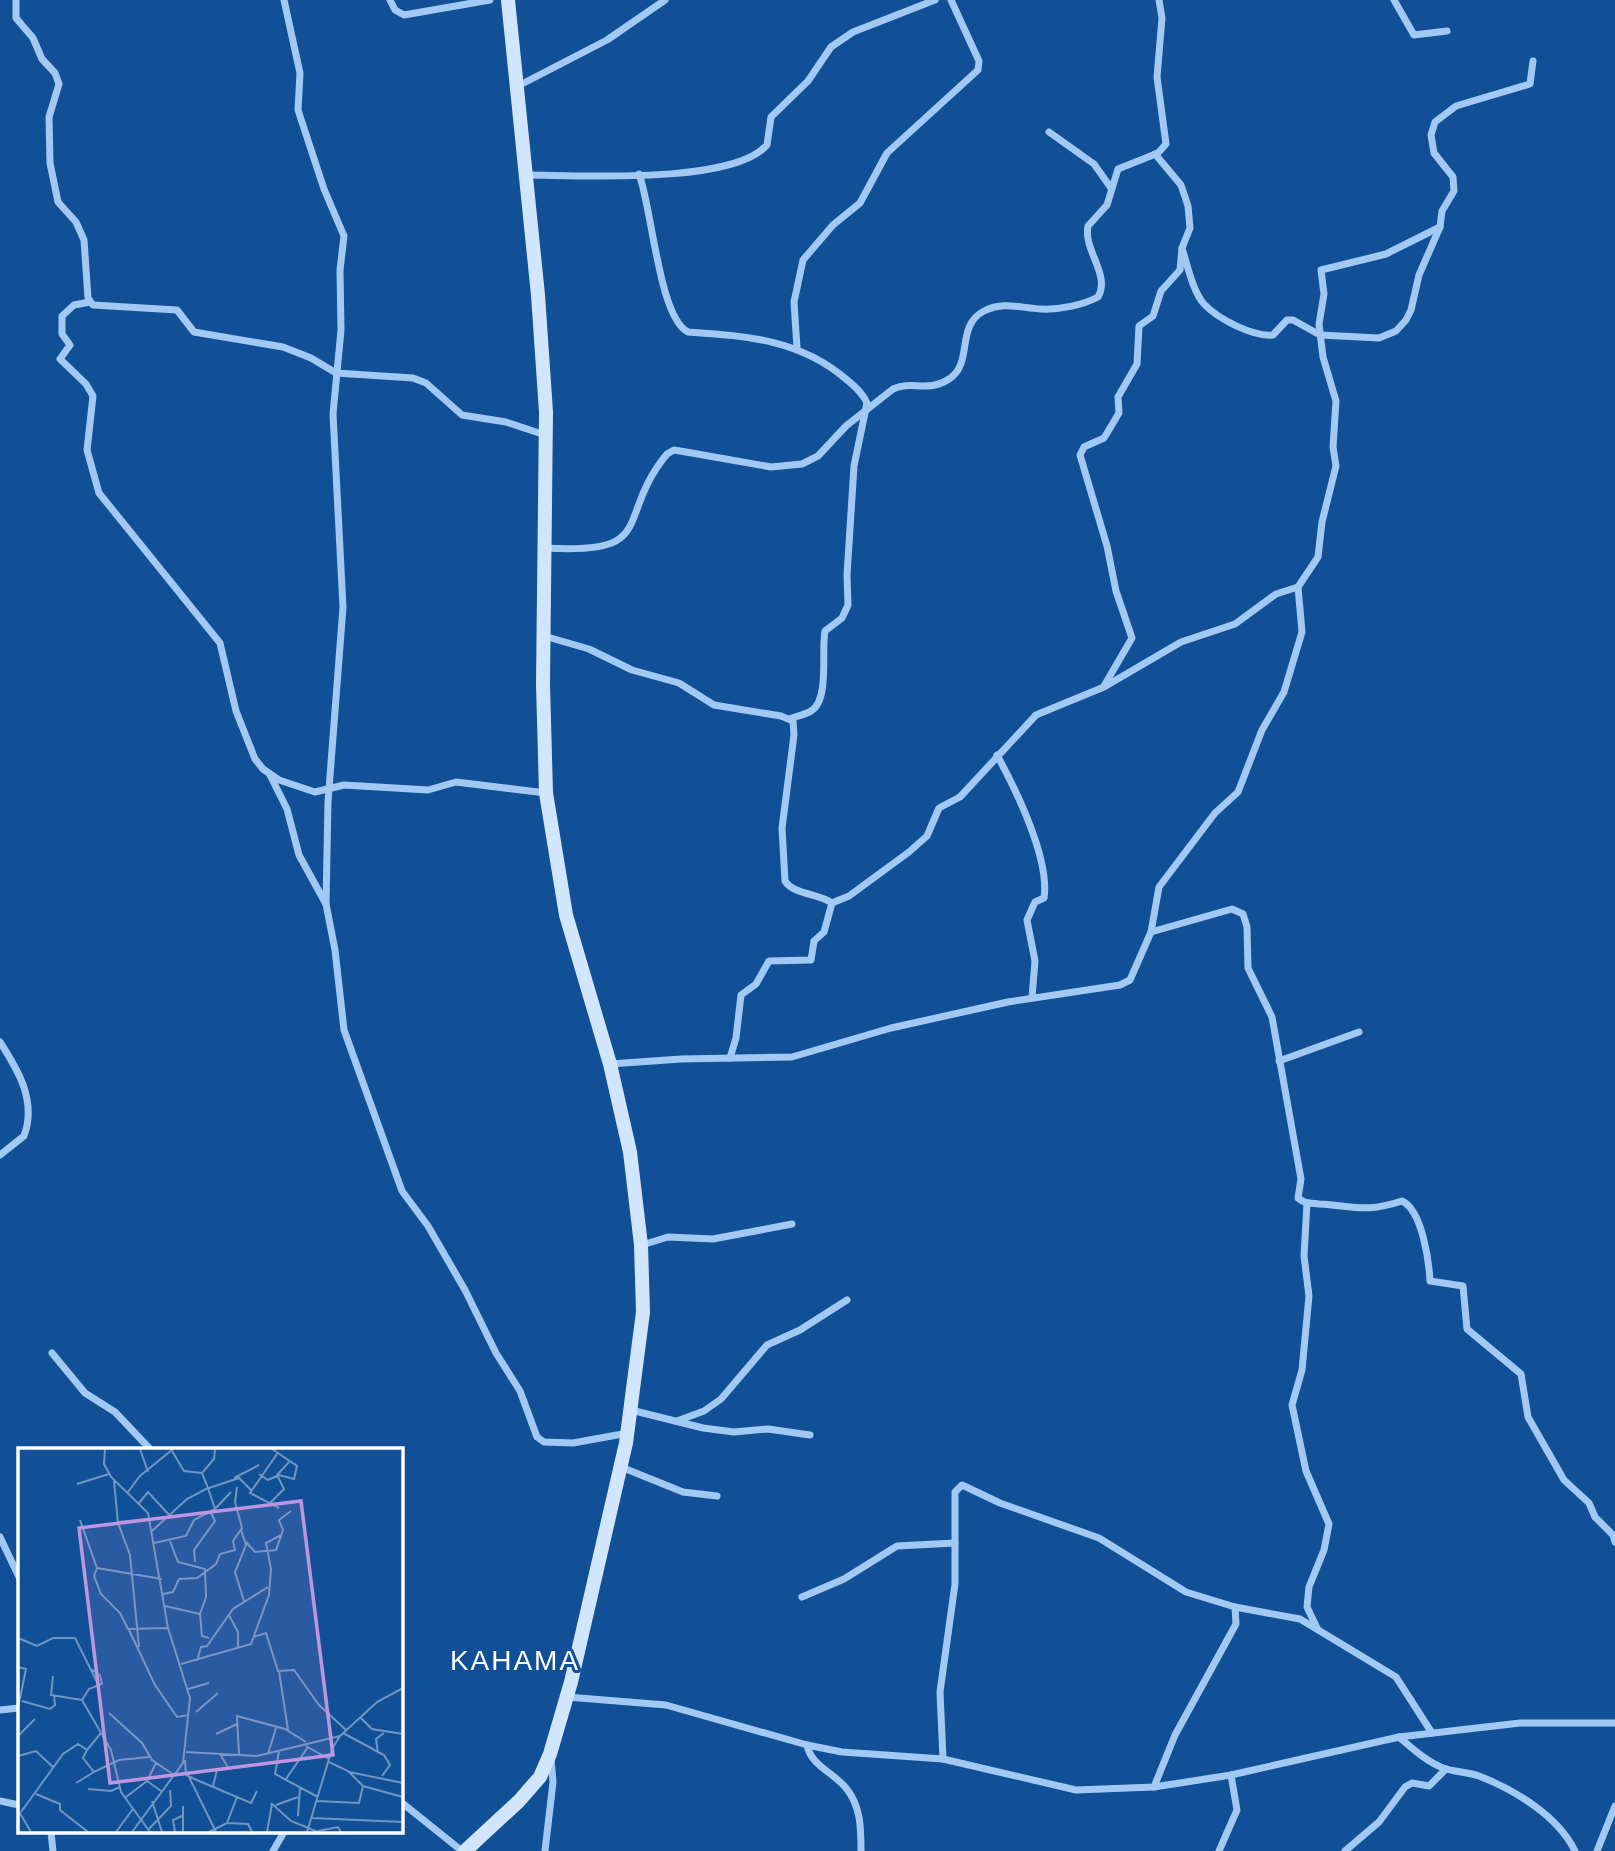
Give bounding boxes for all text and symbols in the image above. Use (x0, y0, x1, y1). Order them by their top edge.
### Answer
inset map (18, 1448, 402, 1834)
district label: KAHAMA (450, 1645, 580, 1676)

